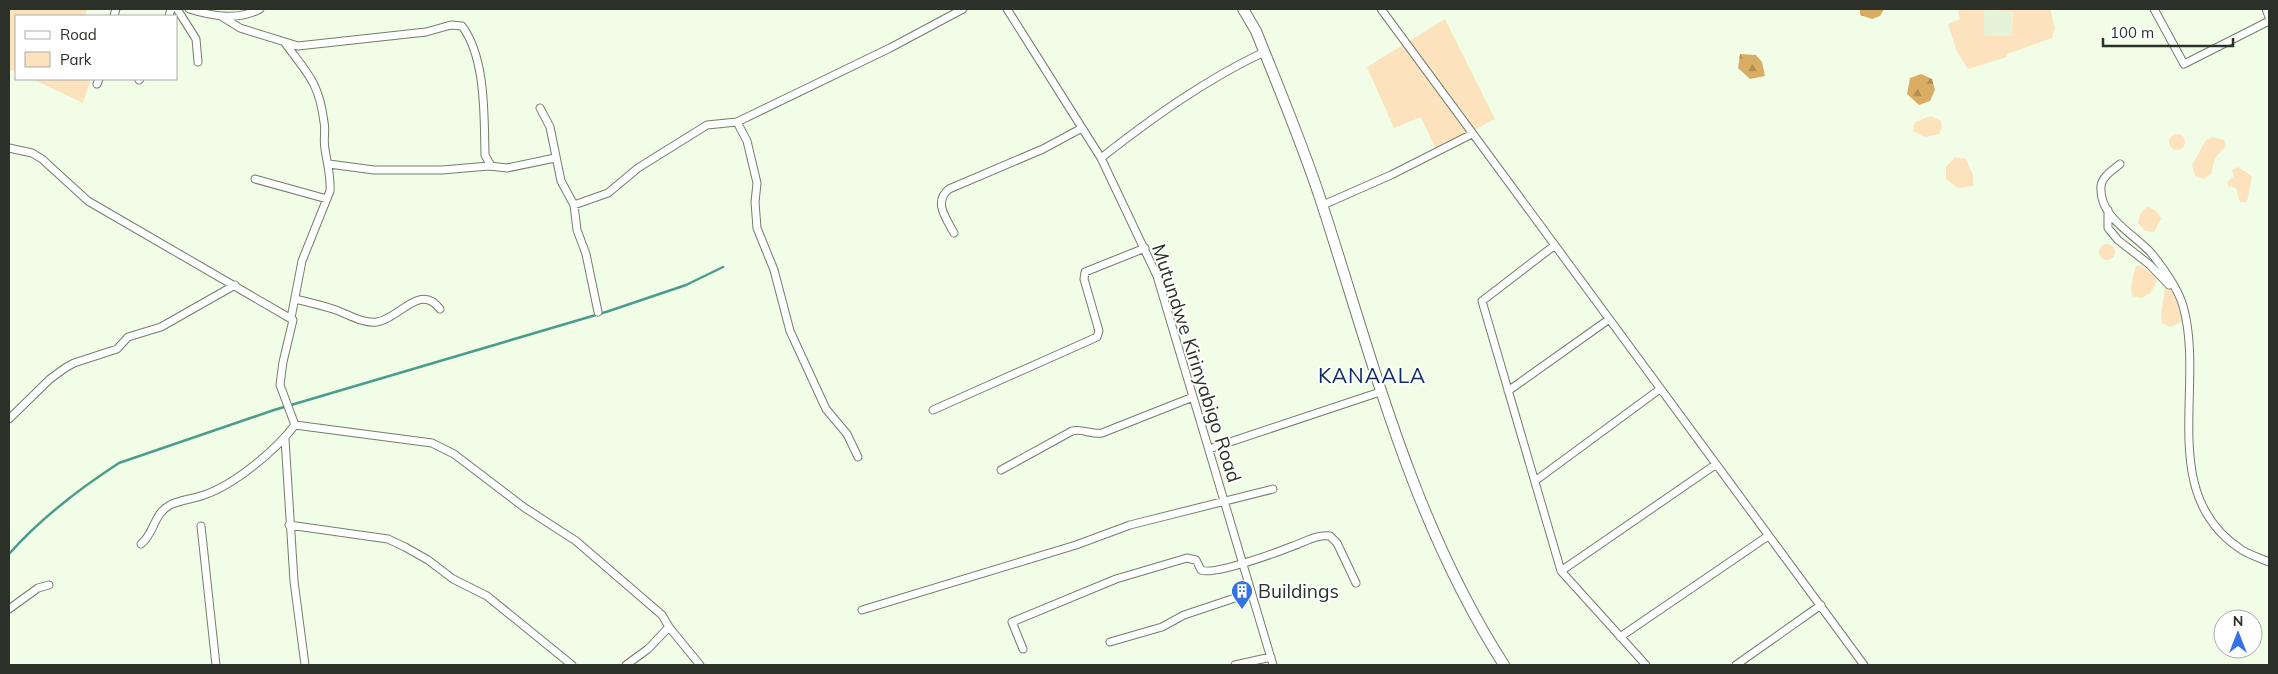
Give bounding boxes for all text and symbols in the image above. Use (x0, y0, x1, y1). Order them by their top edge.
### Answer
legend (15, 15, 178, 80)
scale bar (2103, 15, 2233, 47)
text: 100 m (2110, 23, 2154, 42)
text: Road (60, 25, 97, 44)
text: Park (60, 50, 92, 69)
street label: Mutundwe Kirinyabigo Road (1147, 241, 1247, 485)
district label: KANAALA (1318, 362, 1426, 388)
building icon: Buildings (1230, 579, 1254, 610)
place label: Buildings (1258, 579, 1339, 603)
north arrow (2213, 609, 2263, 659)
text: N (2233, 612, 2243, 630)

